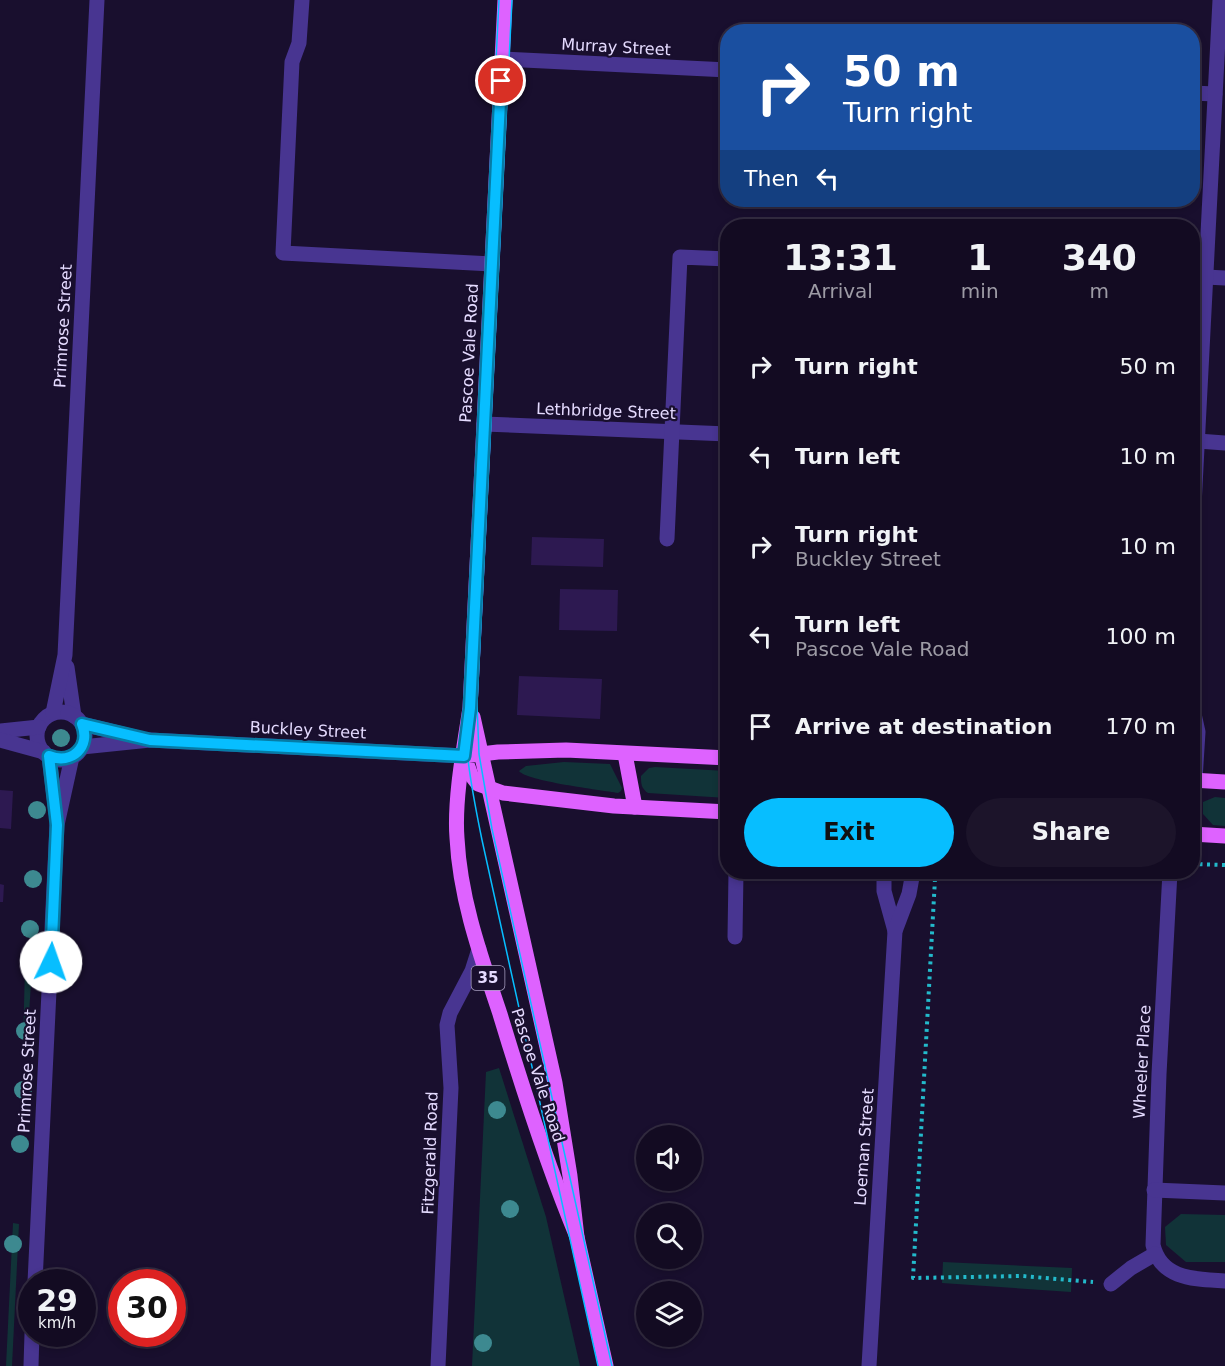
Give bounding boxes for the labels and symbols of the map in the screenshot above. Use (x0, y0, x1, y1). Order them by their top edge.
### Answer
street label: Murray Street (561, 35, 671, 59)
pin (475, 55, 526, 106)
street label: Primrose Street (50, 264, 76, 388)
street label: Pascoe Vale Road (456, 283, 482, 423)
street label: Lethbridge Street (536, 399, 676, 423)
street label: Buckley Street (249, 717, 367, 743)
position arrow (19, 930, 83, 994)
road number: 35 (472, 966, 504, 990)
street label: Wheeler Place (1130, 1005, 1154, 1119)
street label: Pascoe Vale Road (507, 1006, 569, 1144)
street label: Primrose Street (14, 1009, 40, 1133)
street label: Loeman Street (850, 1088, 878, 1206)
street label: Fitzgerald Road (418, 1091, 442, 1215)
speed limit sign: 30 (108, 1269, 186, 1347)

